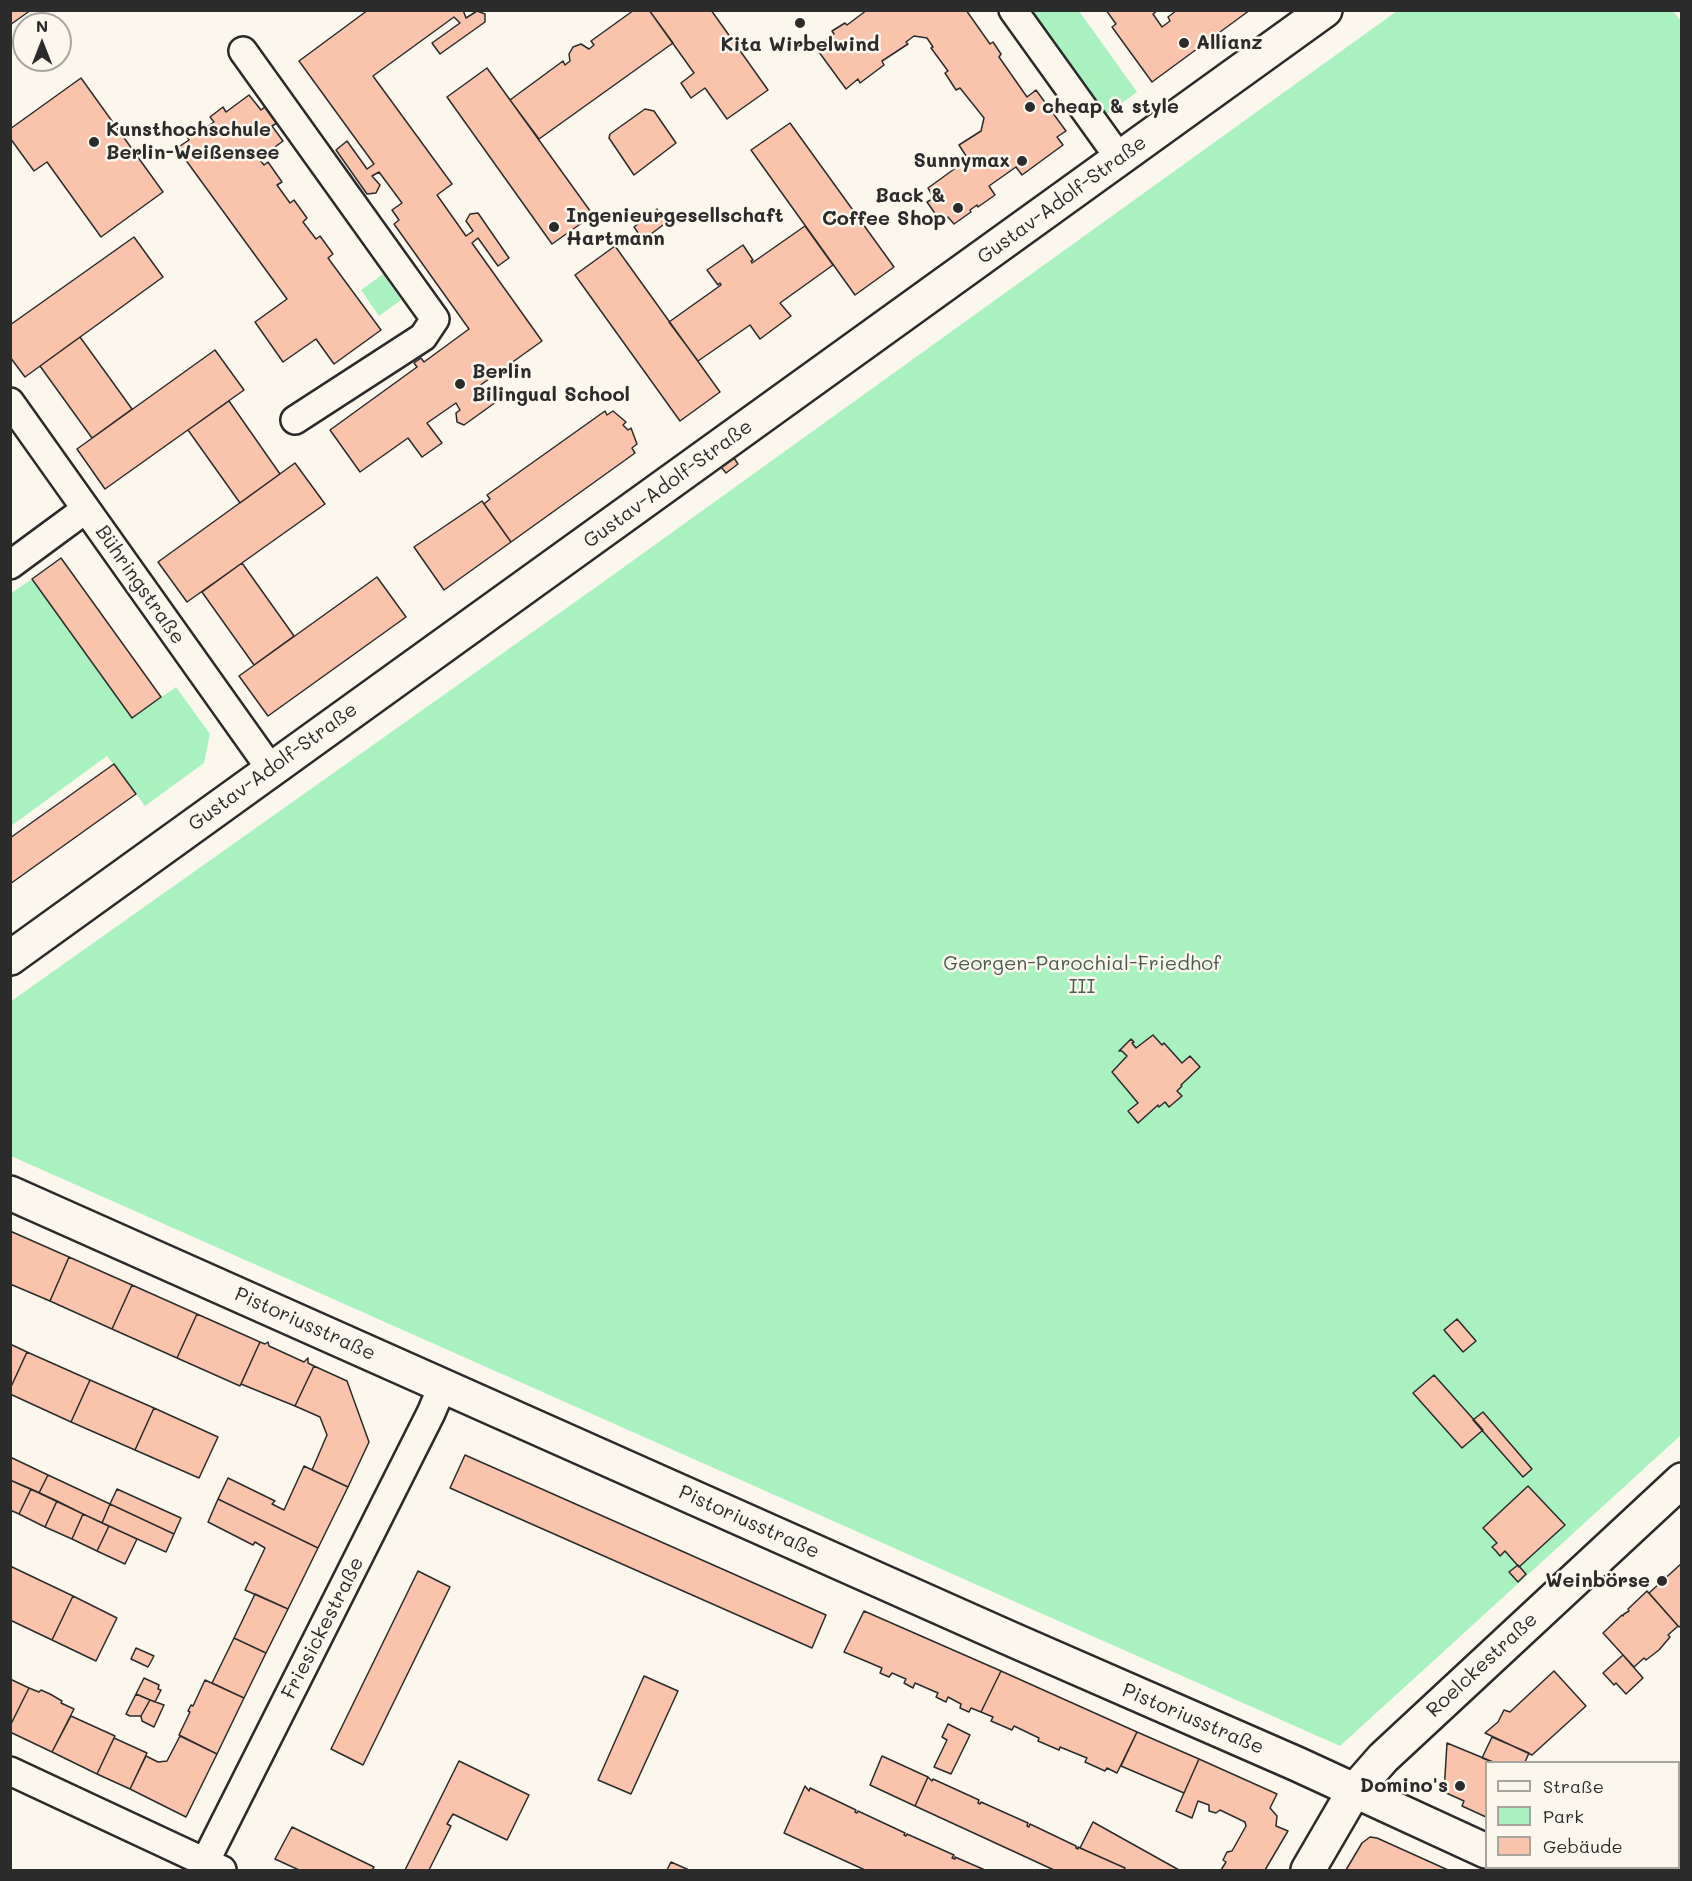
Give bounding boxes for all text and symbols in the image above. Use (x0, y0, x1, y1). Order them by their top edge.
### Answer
north arrow (12, 12, 72, 72)
text: N (36, 15, 48, 36)
marker: Kita Wirbelwind (793, 16, 807, 30)
place label: Allianz (1196, 31, 1263, 55)
place label: Kita Wirbelwind (721, 33, 879, 57)
marker: Allianz (1177, 36, 1191, 50)
place label: cheap & style (1042, 95, 1179, 119)
marker: cheap & style (1023, 100, 1037, 114)
place label: Kunsthochschule Berlin-Weißensee (106, 118, 279, 165)
street label: Gustav-Adolf-Straße (973, 131, 1151, 269)
marker: Kunsthochschule Berlin-Weißensee (87, 135, 101, 149)
place label: Sunnymax (914, 149, 1010, 173)
marker: Sunnymax (1015, 154, 1029, 168)
place label: Back & Coffee Shop (822, 184, 946, 231)
marker: Back & Coffee Shop (951, 201, 965, 215)
place label: Ingenieurgesellschaft Hartmann (566, 204, 784, 251)
marker: Ingenieurgesellschaft Hartmann (547, 220, 561, 234)
place label: Berlin Bilingual School (472, 360, 630, 407)
marker: Berlin Bilingual School (453, 377, 467, 391)
street label: Gustav-Adolf-Straße (579, 415, 757, 553)
street label: Bühringstraße (90, 521, 190, 649)
street label: Gustav-Adolf-Straße (184, 698, 362, 836)
park label: Georgen-Parochial-Friedhof III (943, 952, 1221, 999)
street label: Pistoriusstraße (231, 1282, 379, 1366)
street label: Pistoriusstraße (675, 1480, 823, 1564)
street label: Friesickestraße (277, 1553, 369, 1703)
place label: Weinbörse (1546, 1569, 1650, 1593)
marker: Weinbörse (1655, 1574, 1669, 1588)
street label: Roelckestraße (1422, 1607, 1542, 1723)
street label: Pistoriusstraße (1119, 1678, 1267, 1760)
legend (1485, 1761, 1680, 1869)
place label: Domino's (1360, 1774, 1448, 1798)
text: Straße (1543, 1774, 1604, 1798)
marker: Domino's (1453, 1779, 1467, 1793)
text: Park (1543, 1804, 1584, 1828)
text: Gebäude (1543, 1834, 1623, 1858)

